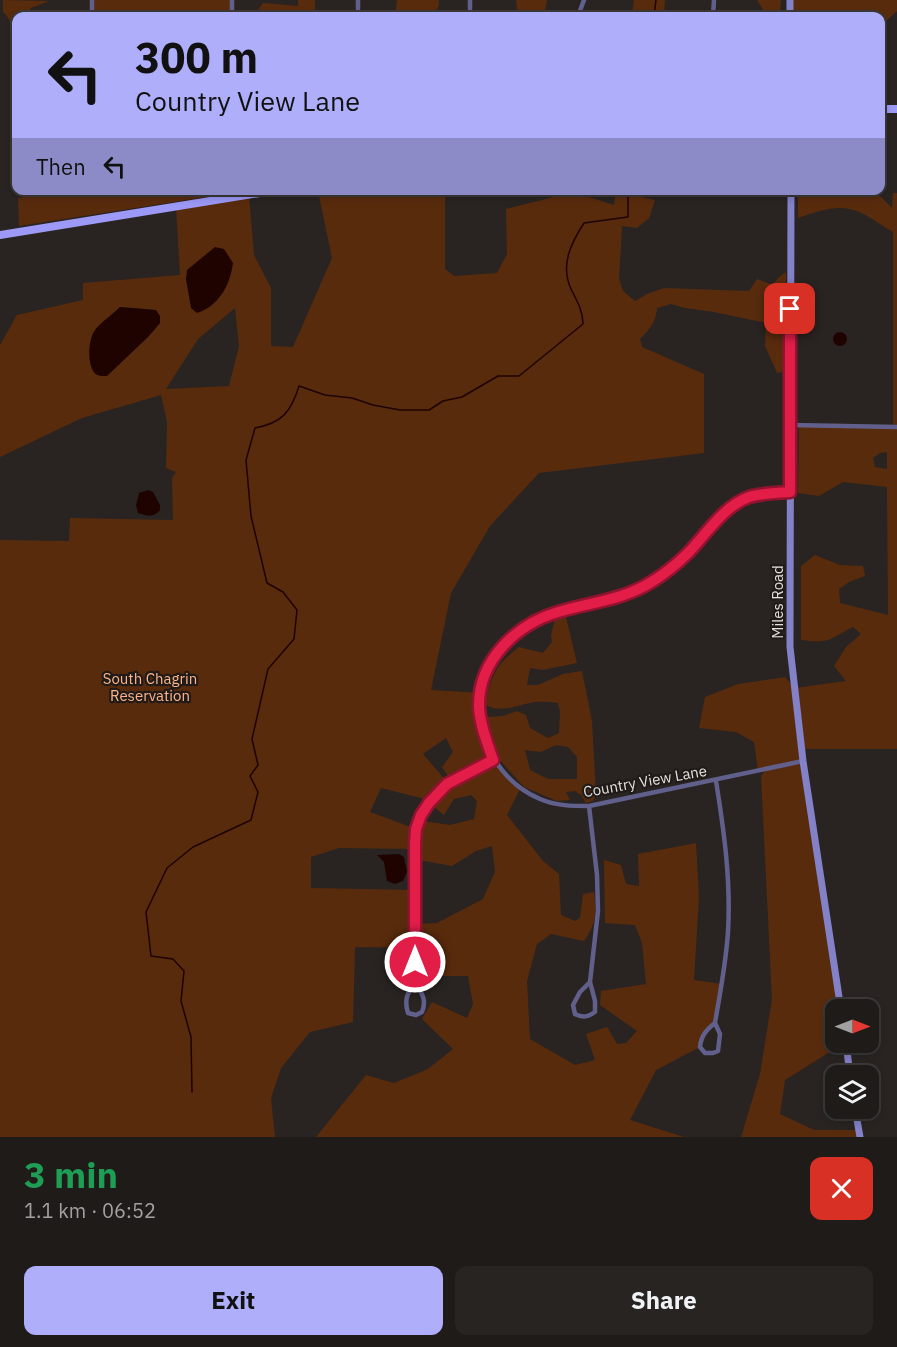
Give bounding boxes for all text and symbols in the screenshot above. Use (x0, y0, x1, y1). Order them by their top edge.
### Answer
text: 300 m (135, 30, 258, 85)
icon: left (36, 36, 114, 114)
text: Country View Lane (135, 83, 360, 118)
icon: left (98, 150, 131, 183)
text: Then (36, 152, 86, 181)
pin (764, 283, 815, 334)
icon: arrive (773, 292, 806, 325)
street label: Miles Road (768, 565, 787, 639)
park label: South Chagrin Reservation (103, 669, 197, 705)
street label: Country View Lane (582, 761, 708, 801)
position arrow (383, 930, 447, 994)
north arrow (825, 999, 879, 1053)
map controls (825, 999, 879, 1119)
button: layers (825, 1065, 879, 1119)
text: 3 min (24, 1151, 118, 1198)
button: close (810, 1157, 873, 1220)
text: 1.1 km · 06:52 (24, 1197, 156, 1224)
button: Exit (24, 1266, 443, 1335)
button: Share (455, 1266, 873, 1335)

